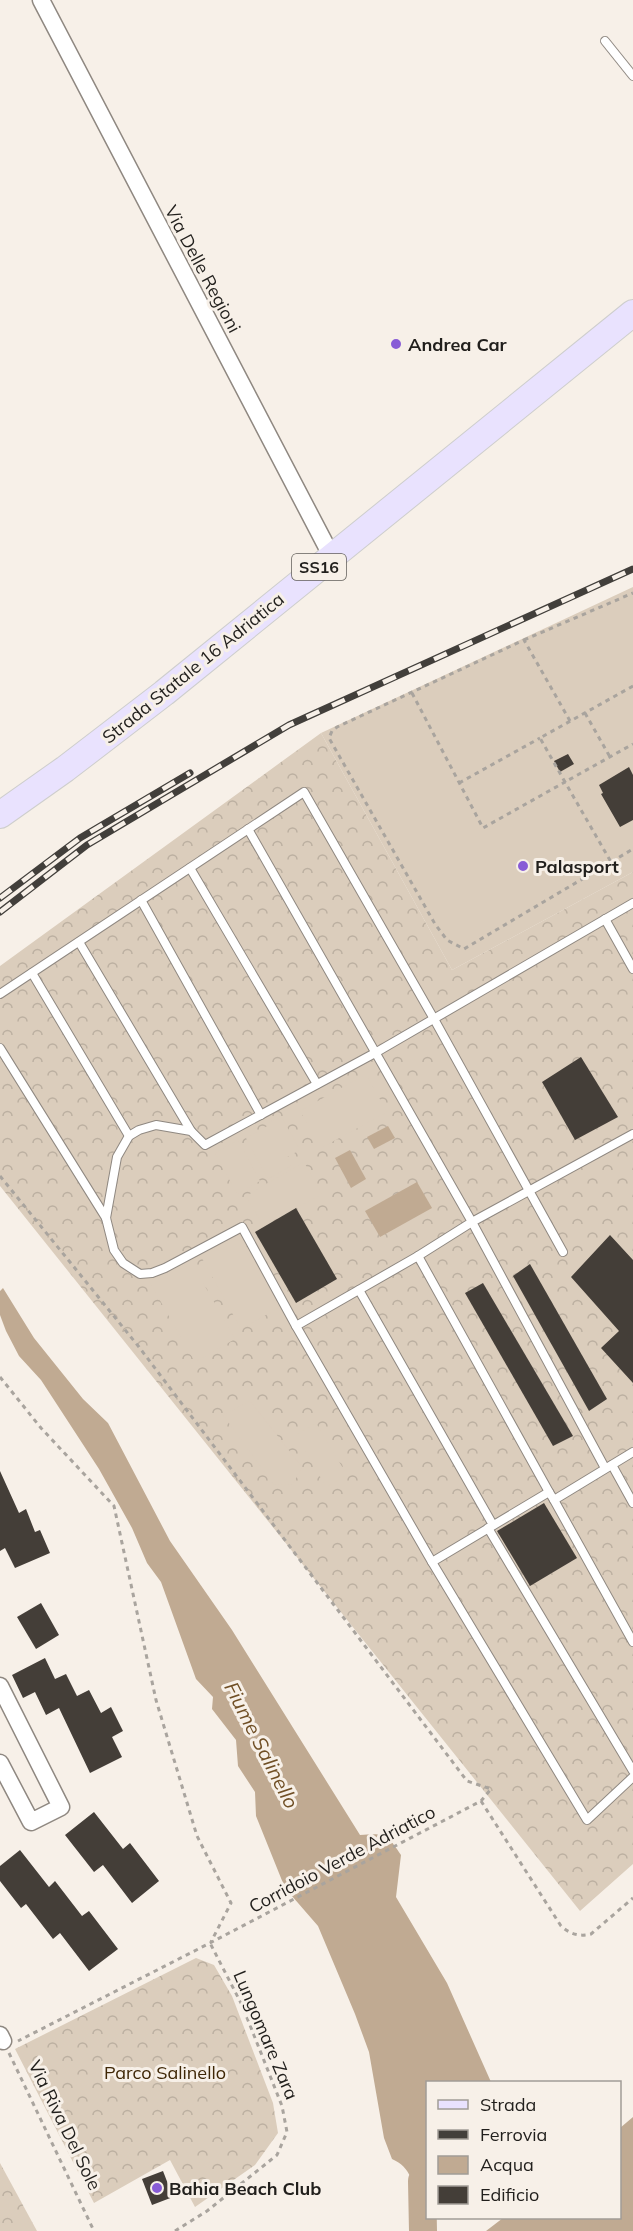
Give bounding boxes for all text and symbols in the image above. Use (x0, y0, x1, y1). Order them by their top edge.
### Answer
street label: Via Delle Regioni (160, 201, 246, 337)
place label: Andrea Car (408, 333, 508, 356)
marker: Andrea Car (389, 337, 403, 351)
road number: SS16 (292, 554, 346, 580)
street label: Strada Statale 16 Adriatica (97, 588, 289, 748)
place label: Palasport (535, 855, 619, 878)
marker: Palasport (516, 859, 530, 873)
water label: Fiume Salinello (219, 1678, 305, 1812)
street label: Corridoio Verde Adriatico (245, 1800, 439, 1918)
street label: Lungomare Zara (228, 1967, 304, 2103)
street label: Via Riva Del Sole (24, 2056, 106, 2194)
park label: Parco Salinello (104, 2061, 226, 2084)
legend (426, 2081, 621, 2219)
text: Strada (480, 2093, 536, 2116)
text: Ferrovia (480, 2123, 547, 2146)
text: Acqua (480, 2153, 534, 2176)
place label: Bahia Beach Club (169, 2177, 321, 2200)
marker: Bahia Beach Club (150, 2181, 164, 2195)
text: Edificio (480, 2183, 539, 2206)

